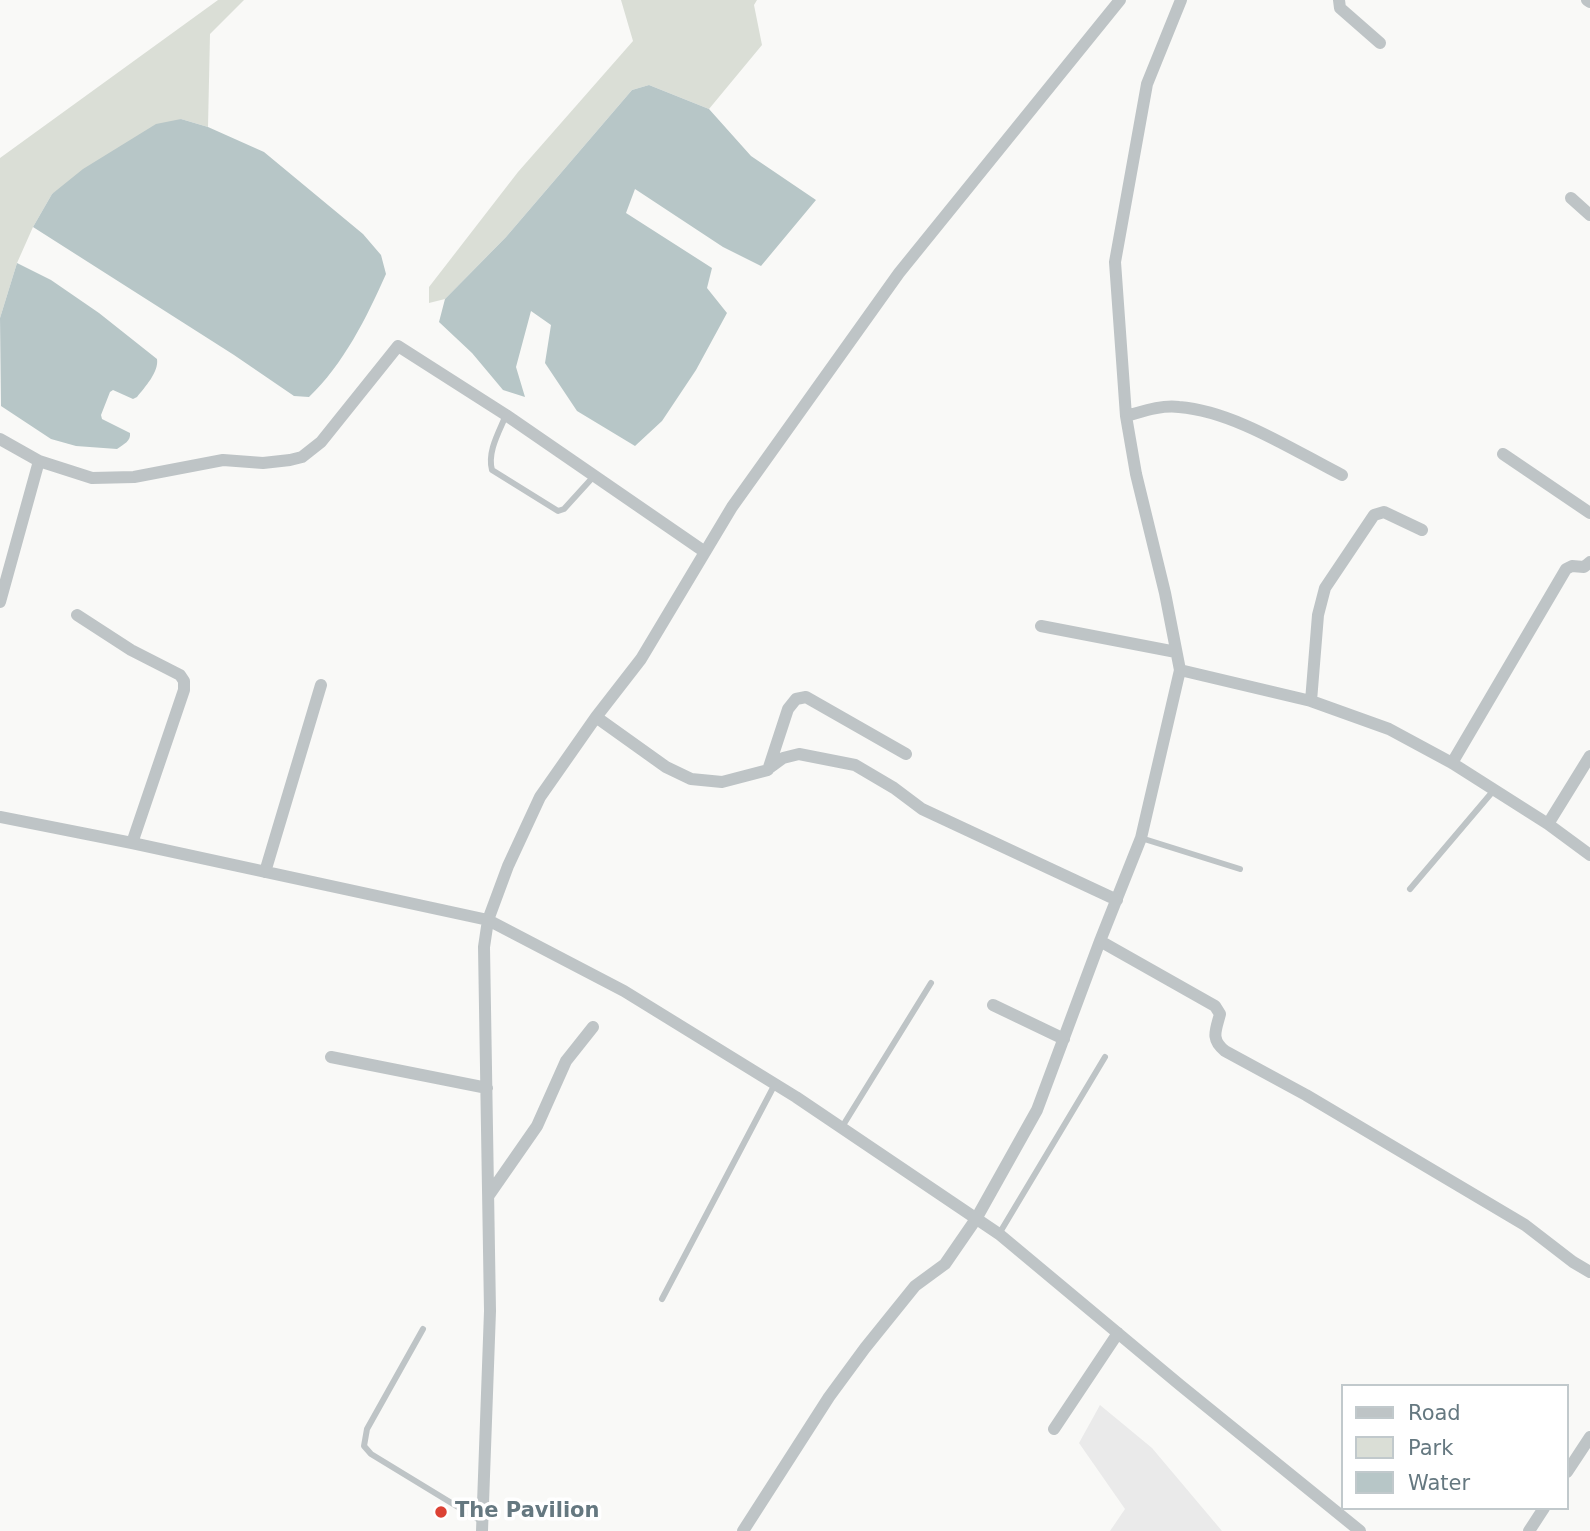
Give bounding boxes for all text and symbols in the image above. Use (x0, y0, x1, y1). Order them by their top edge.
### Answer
legend (1342, 1384, 1569, 1510)
text: Road (1408, 1401, 1461, 1425)
text: Park (1408, 1436, 1453, 1460)
text: Water (1408, 1471, 1470, 1495)
place label: The Pavilion (455, 1499, 599, 1525)
marker: The Pavilion (433, 1504, 449, 1520)

